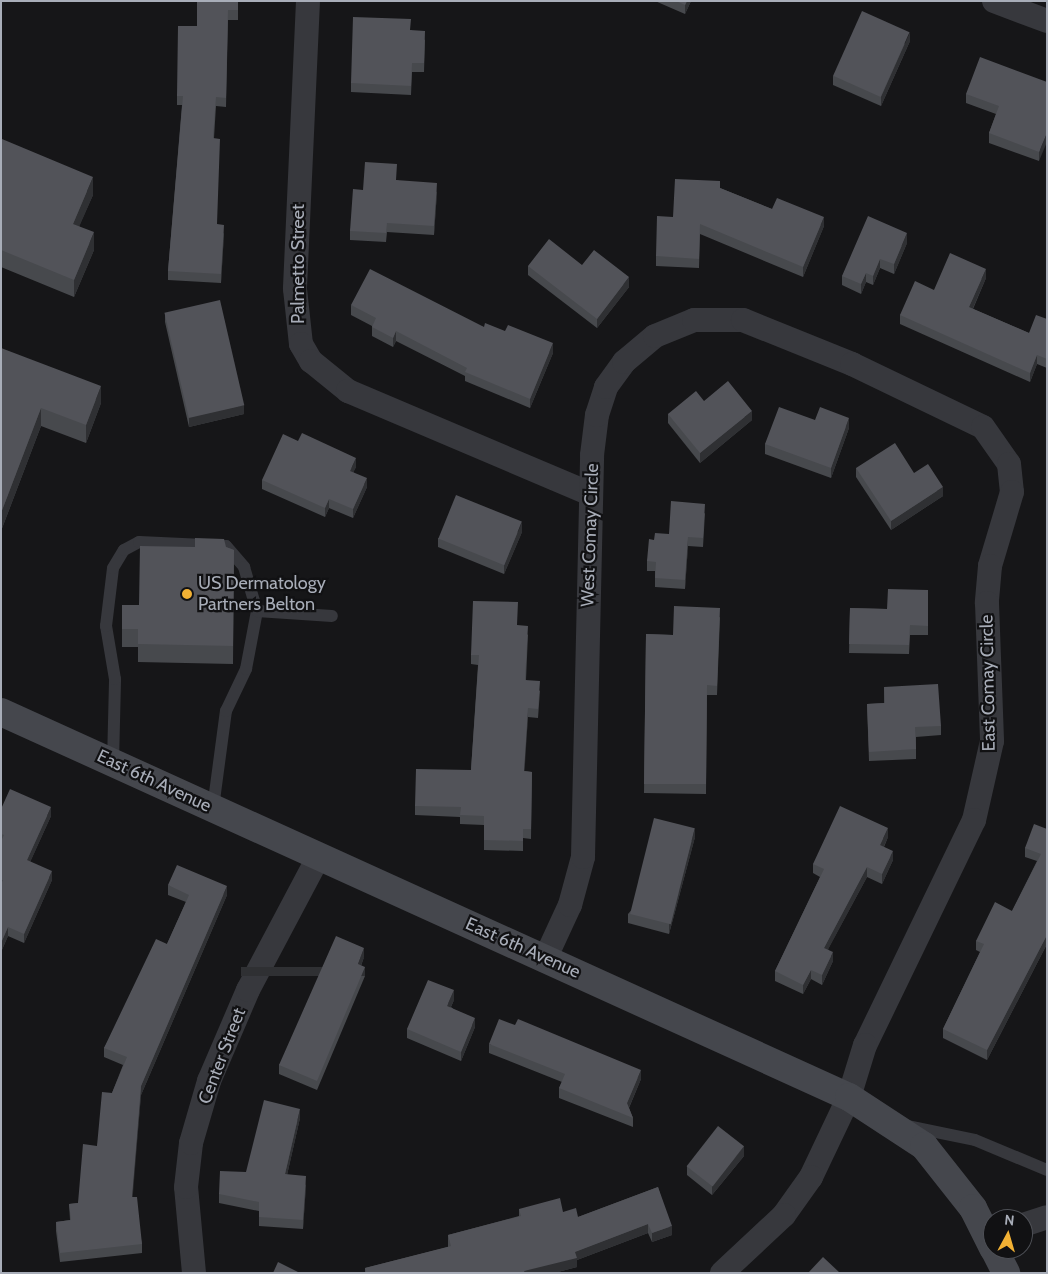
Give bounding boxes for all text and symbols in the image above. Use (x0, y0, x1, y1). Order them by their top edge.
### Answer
street label: Palmetto Street (287, 204, 309, 324)
street label: West Comay Circle (577, 463, 603, 607)
place label: US Dermatology Partners Belton (198, 573, 326, 616)
marker: US Dermatology Partners Belton (180, 587, 194, 601)
street label: East Comay Circle (976, 615, 1000, 751)
street label: East 6th Avenue (94, 745, 214, 817)
street label: East 6th Avenue (462, 913, 584, 983)
street label: Center Street (194, 1005, 250, 1107)
north arrow (983, 1209, 1033, 1259)
text: N (1004, 1211, 1015, 1230)

